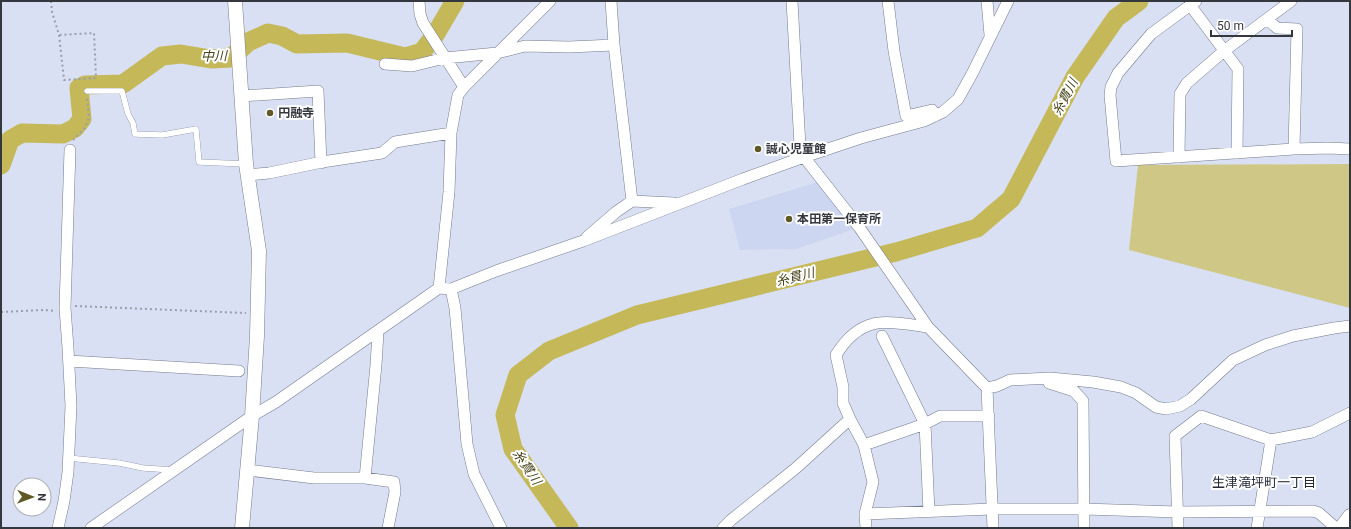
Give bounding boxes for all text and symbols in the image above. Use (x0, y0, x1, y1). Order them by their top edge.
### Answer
scale bar (1211, 12, 1292, 38)
text: 50 m (1217, 19, 1244, 33)
water label: 中川 (201, 48, 229, 64)
water label: 糸貫川 (1049, 75, 1082, 118)
place label: 円融寺 (278, 106, 314, 120)
marker: 円融寺 (265, 108, 275, 118)
place label: 誠心児童館 (766, 142, 826, 156)
marker: 誠心児童館 (753, 144, 763, 154)
place label: 本田第一保育所 (797, 212, 881, 226)
marker: 本田第一保育所 (784, 214, 794, 224)
water label: 糸貫川 (774, 265, 818, 289)
water label: 糸貫川 (510, 447, 545, 489)
district label: 生津滝坪町一丁目 (1212, 475, 1316, 490)
north arrow (12, 477, 52, 517)
text: N (35, 493, 48, 501)

